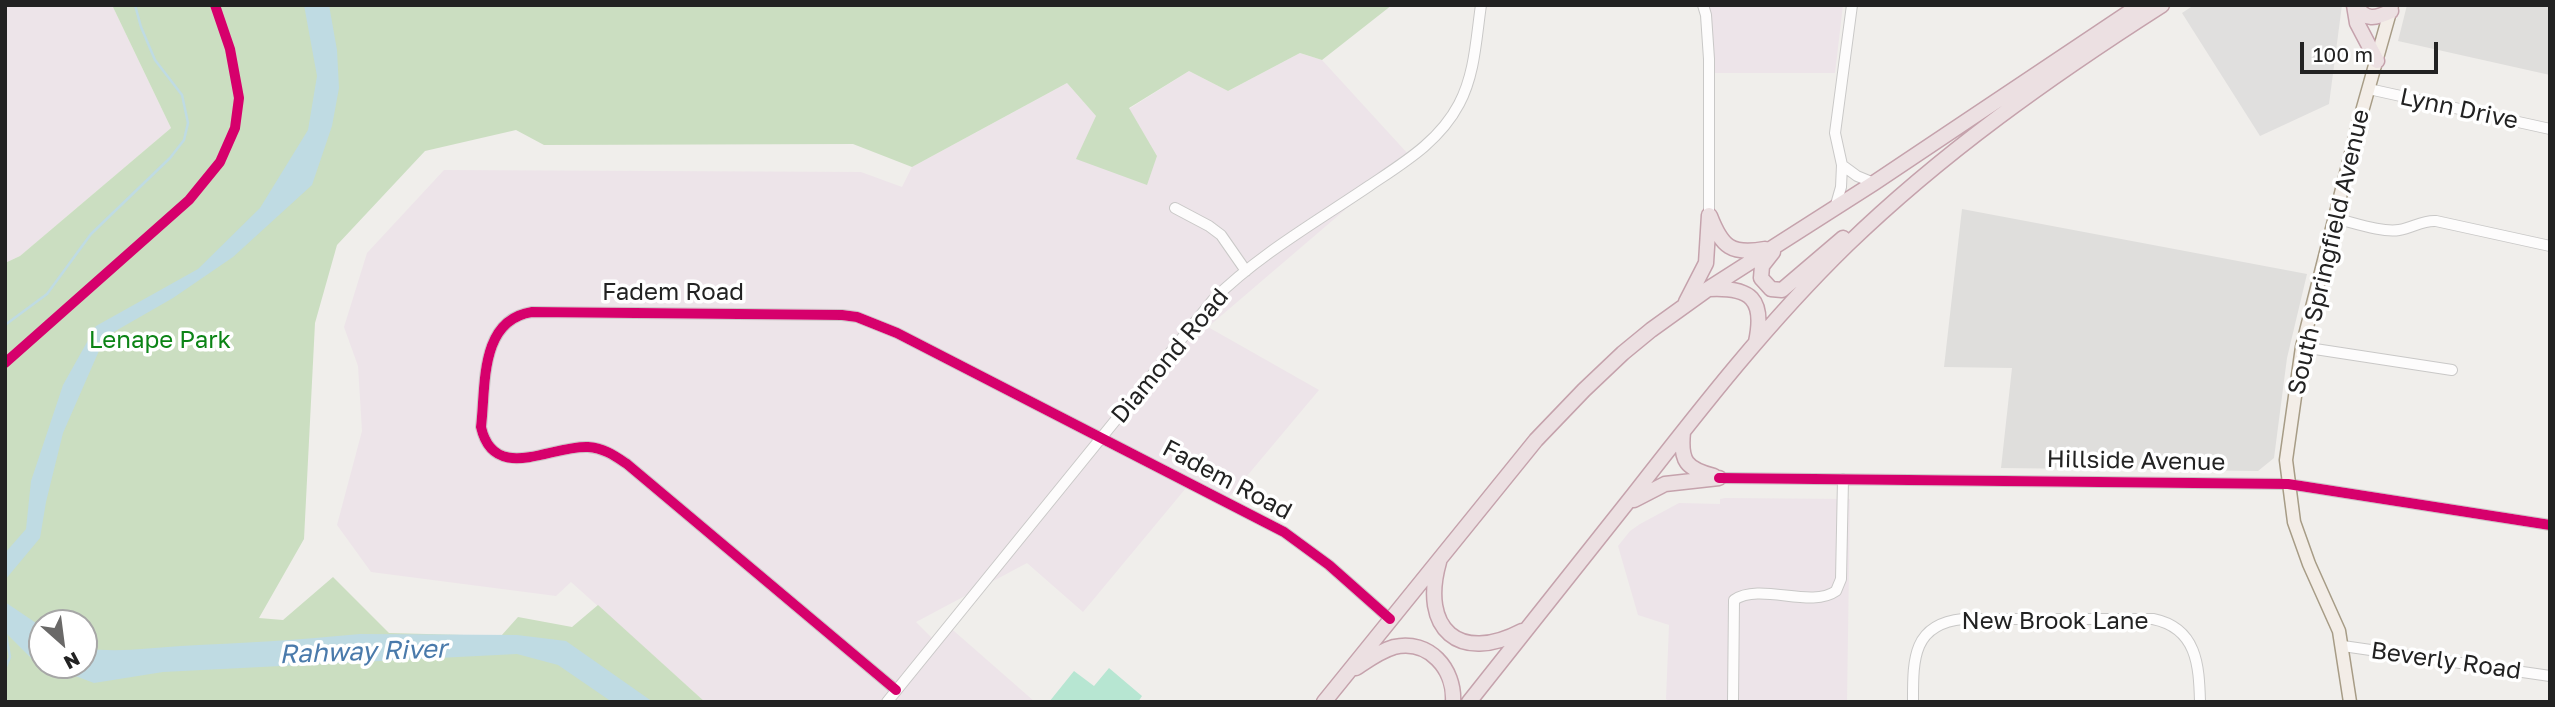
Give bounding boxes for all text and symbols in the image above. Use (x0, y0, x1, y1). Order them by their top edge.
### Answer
scale bar (2303, 28, 2441, 72)
text: 100 m (2313, 41, 2373, 67)
street label: Lynn Drive (2397, 82, 2521, 136)
street label: South Springfield Avenue (2282, 106, 2376, 398)
street label: Fadem Road (602, 278, 744, 306)
street label: Diamond Road (1105, 283, 1235, 429)
park label: Lenape Park (89, 326, 231, 354)
street label: Fadem Road (1158, 434, 1296, 526)
street label: Hillside Avenue (2046, 445, 2226, 477)
street label: New Brook Lane (1961, 607, 2149, 635)
north arrow (28, 609, 98, 679)
water label: Rahway River (279, 633, 447, 671)
street label: Beverly Road (2369, 636, 2523, 686)
text: N (60, 648, 84, 675)

